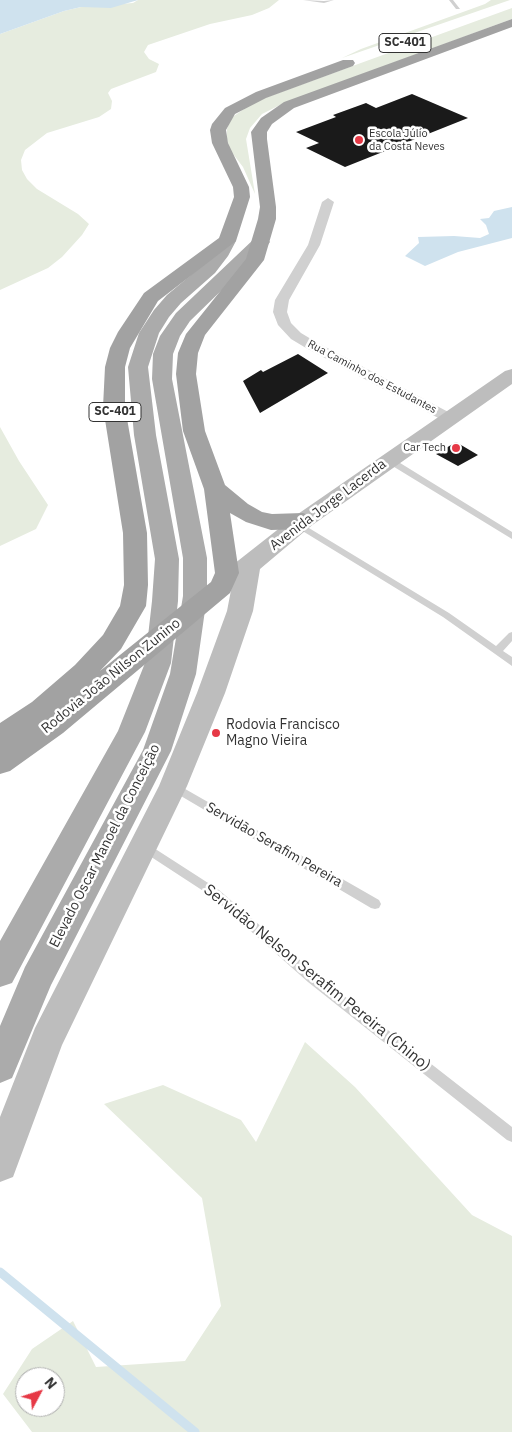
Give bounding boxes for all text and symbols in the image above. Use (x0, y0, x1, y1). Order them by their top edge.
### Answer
road number: SC-401 (379, 34, 431, 52)
place label: Escola Júlio da Costa Neves (369, 127, 445, 153)
marker: Escola Júlio da Costa Neves (353, 134, 365, 146)
street label: Rua Caminho dos Estudantes (305, 337, 439, 417)
road number: SC-401 (89, 402, 141, 422)
place label: Car Tech (403, 441, 446, 455)
marker: Car Tech (450, 442, 462, 454)
street label: Avenida Jorge Lacerda (266, 456, 390, 554)
street label: Rodovia João Nilson Zunino (38, 615, 184, 737)
place label: Rodovia Francisco Magno Vieira (226, 717, 340, 750)
marker: Rodovia Francisco Magno Vieira (210, 727, 222, 739)
street label: Elevado Oscar Manoel da Conceição (46, 741, 164, 951)
street label: Servidão Serafim Pereira (203, 799, 345, 891)
street label: Servidão Nelson Serafim Pereira (Chino) (200, 880, 434, 1076)
north arrow (15, 1367, 65, 1417)
text: N (41, 1373, 61, 1393)

